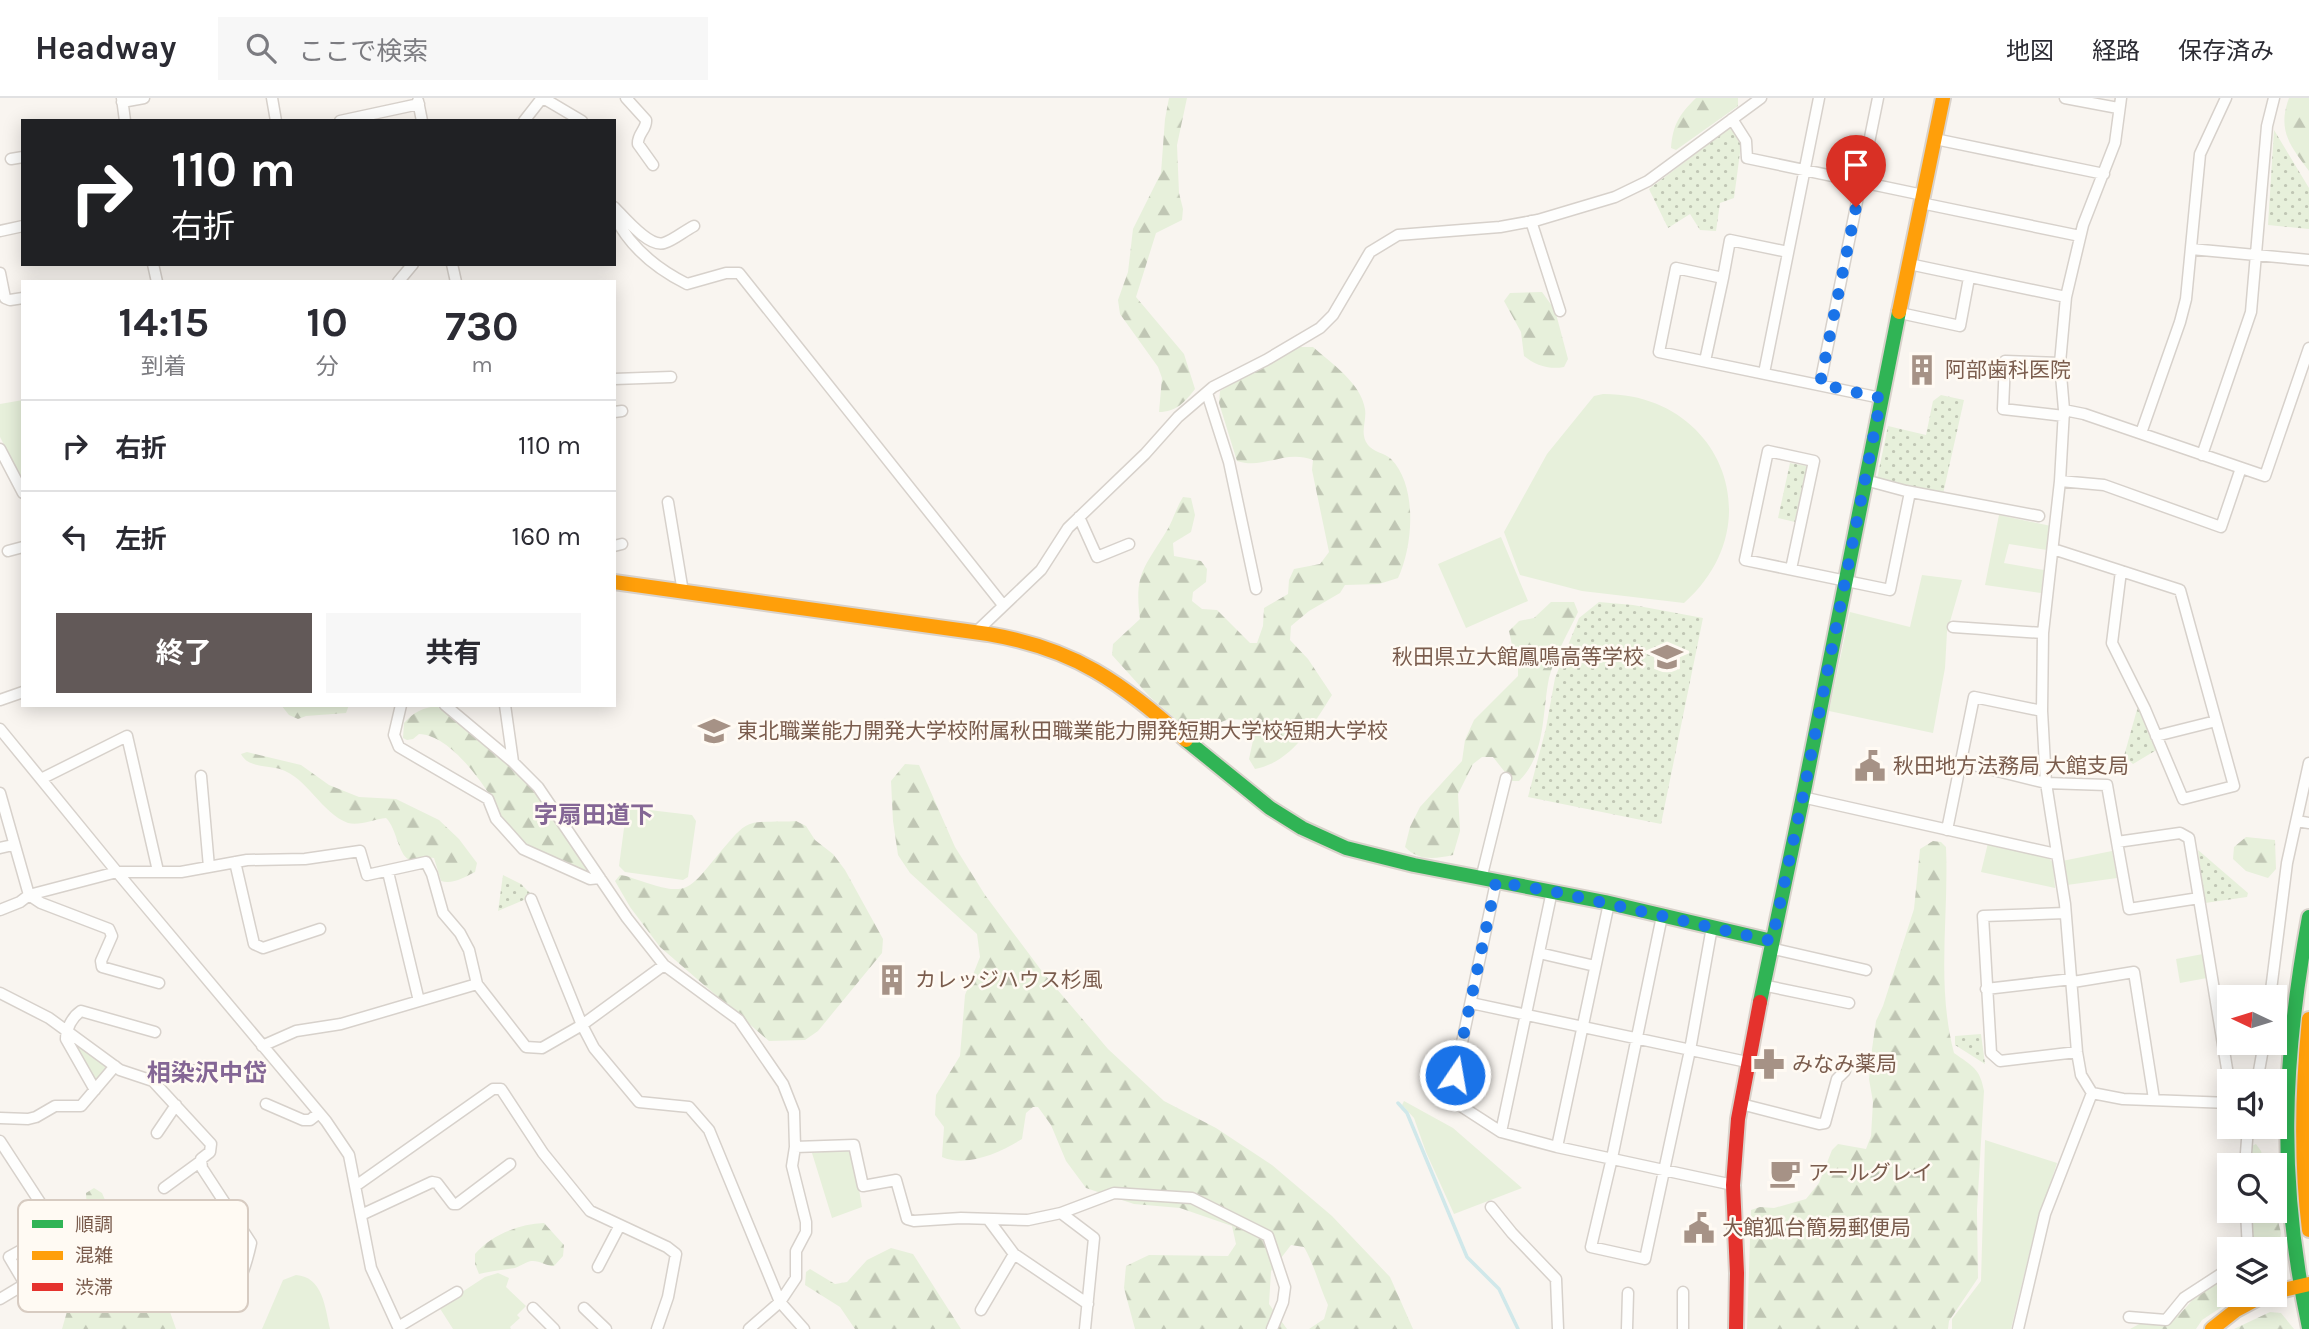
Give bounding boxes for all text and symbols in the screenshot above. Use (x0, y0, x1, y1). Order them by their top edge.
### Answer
search box (218, 17, 708, 80)
text: Headway (35, 29, 176, 67)
icon: search (242, 29, 280, 67)
text: ここで検索 (298, 36, 428, 67)
text: 地図 (2006, 37, 2054, 65)
text: 経路 (2092, 37, 2140, 65)
text: 保存済み (2178, 37, 2274, 65)
pin (1826, 135, 1886, 207)
text: 110 m (171, 141, 296, 198)
icon: arrive (1837, 146, 1875, 184)
icon: right (56, 147, 147, 238)
text: 右折 (171, 208, 235, 245)
text: 14:15 (118, 297, 209, 347)
text: 10 (306, 297, 348, 347)
text: 730 (445, 301, 519, 351)
text: m (471, 351, 493, 378)
text: 到着 (141, 353, 187, 380)
text: 分 (316, 353, 339, 380)
building icon: 阿部歯科医院 (1905, 353, 1939, 387)
place label: 阿部歯科医院 (1945, 358, 2071, 382)
icon: right (56, 427, 94, 465)
text: 110 m (518, 430, 581, 461)
text: 右折 (115, 433, 167, 464)
icon: left (56, 518, 94, 556)
text: 160 m (512, 521, 581, 552)
text: 左折 (115, 524, 167, 555)
button: 終了 (56, 613, 312, 693)
button: 共有 (326, 613, 581, 693)
school or university icon: 秋田県立大館鳳鳴高等学校 (1650, 640, 1684, 674)
place label: 秋田県立大館鳳鳴高等学校 (1392, 645, 1644, 669)
school or university icon: 東北職業能力開発大学校附属秋田職業能力開発短期大学校短期大学校 (697, 714, 731, 748)
place label: 東北職業能力開発大学校附属秋田職業能力開発短期大学校短期大学校 (737, 719, 1388, 743)
public building icon: 秋田地方法務局 大館支局 (1853, 749, 1887, 783)
place label: 秋田地方法務局 大館支局 (1893, 754, 2129, 778)
district label: 字扇田道下 (534, 801, 654, 829)
building icon: カレッジハウス杉風 (875, 963, 909, 997)
place label: カレッジハウス杉風 (915, 968, 1103, 992)
north arrow (2217, 985, 2287, 1055)
map controls (2217, 985, 2287, 1307)
position arrow (1418, 1038, 1492, 1112)
pharmacy icon: みなみ薬局 (1752, 1047, 1786, 1081)
place label: みなみ薬局 (1792, 1052, 1897, 1076)
district label: 相染沢中岱 (147, 1059, 267, 1087)
button: sound (2217, 1069, 2287, 1139)
button: search (2217, 1153, 2287, 1223)
cafe icon: アールグレイ (1768, 1156, 1802, 1190)
place label: アールグレイ (1808, 1161, 1933, 1185)
legend (18, 1200, 248, 1312)
public building icon: 大館狐台簡易郵便局 (1682, 1211, 1716, 1245)
text: 順調 (75, 1214, 113, 1236)
place label: 大館狐台簡易郵便局 (1722, 1216, 1911, 1240)
button: layers (2217, 1237, 2287, 1307)
text: 混雑 (75, 1245, 113, 1267)
text: 渋滞 (75, 1277, 113, 1299)

